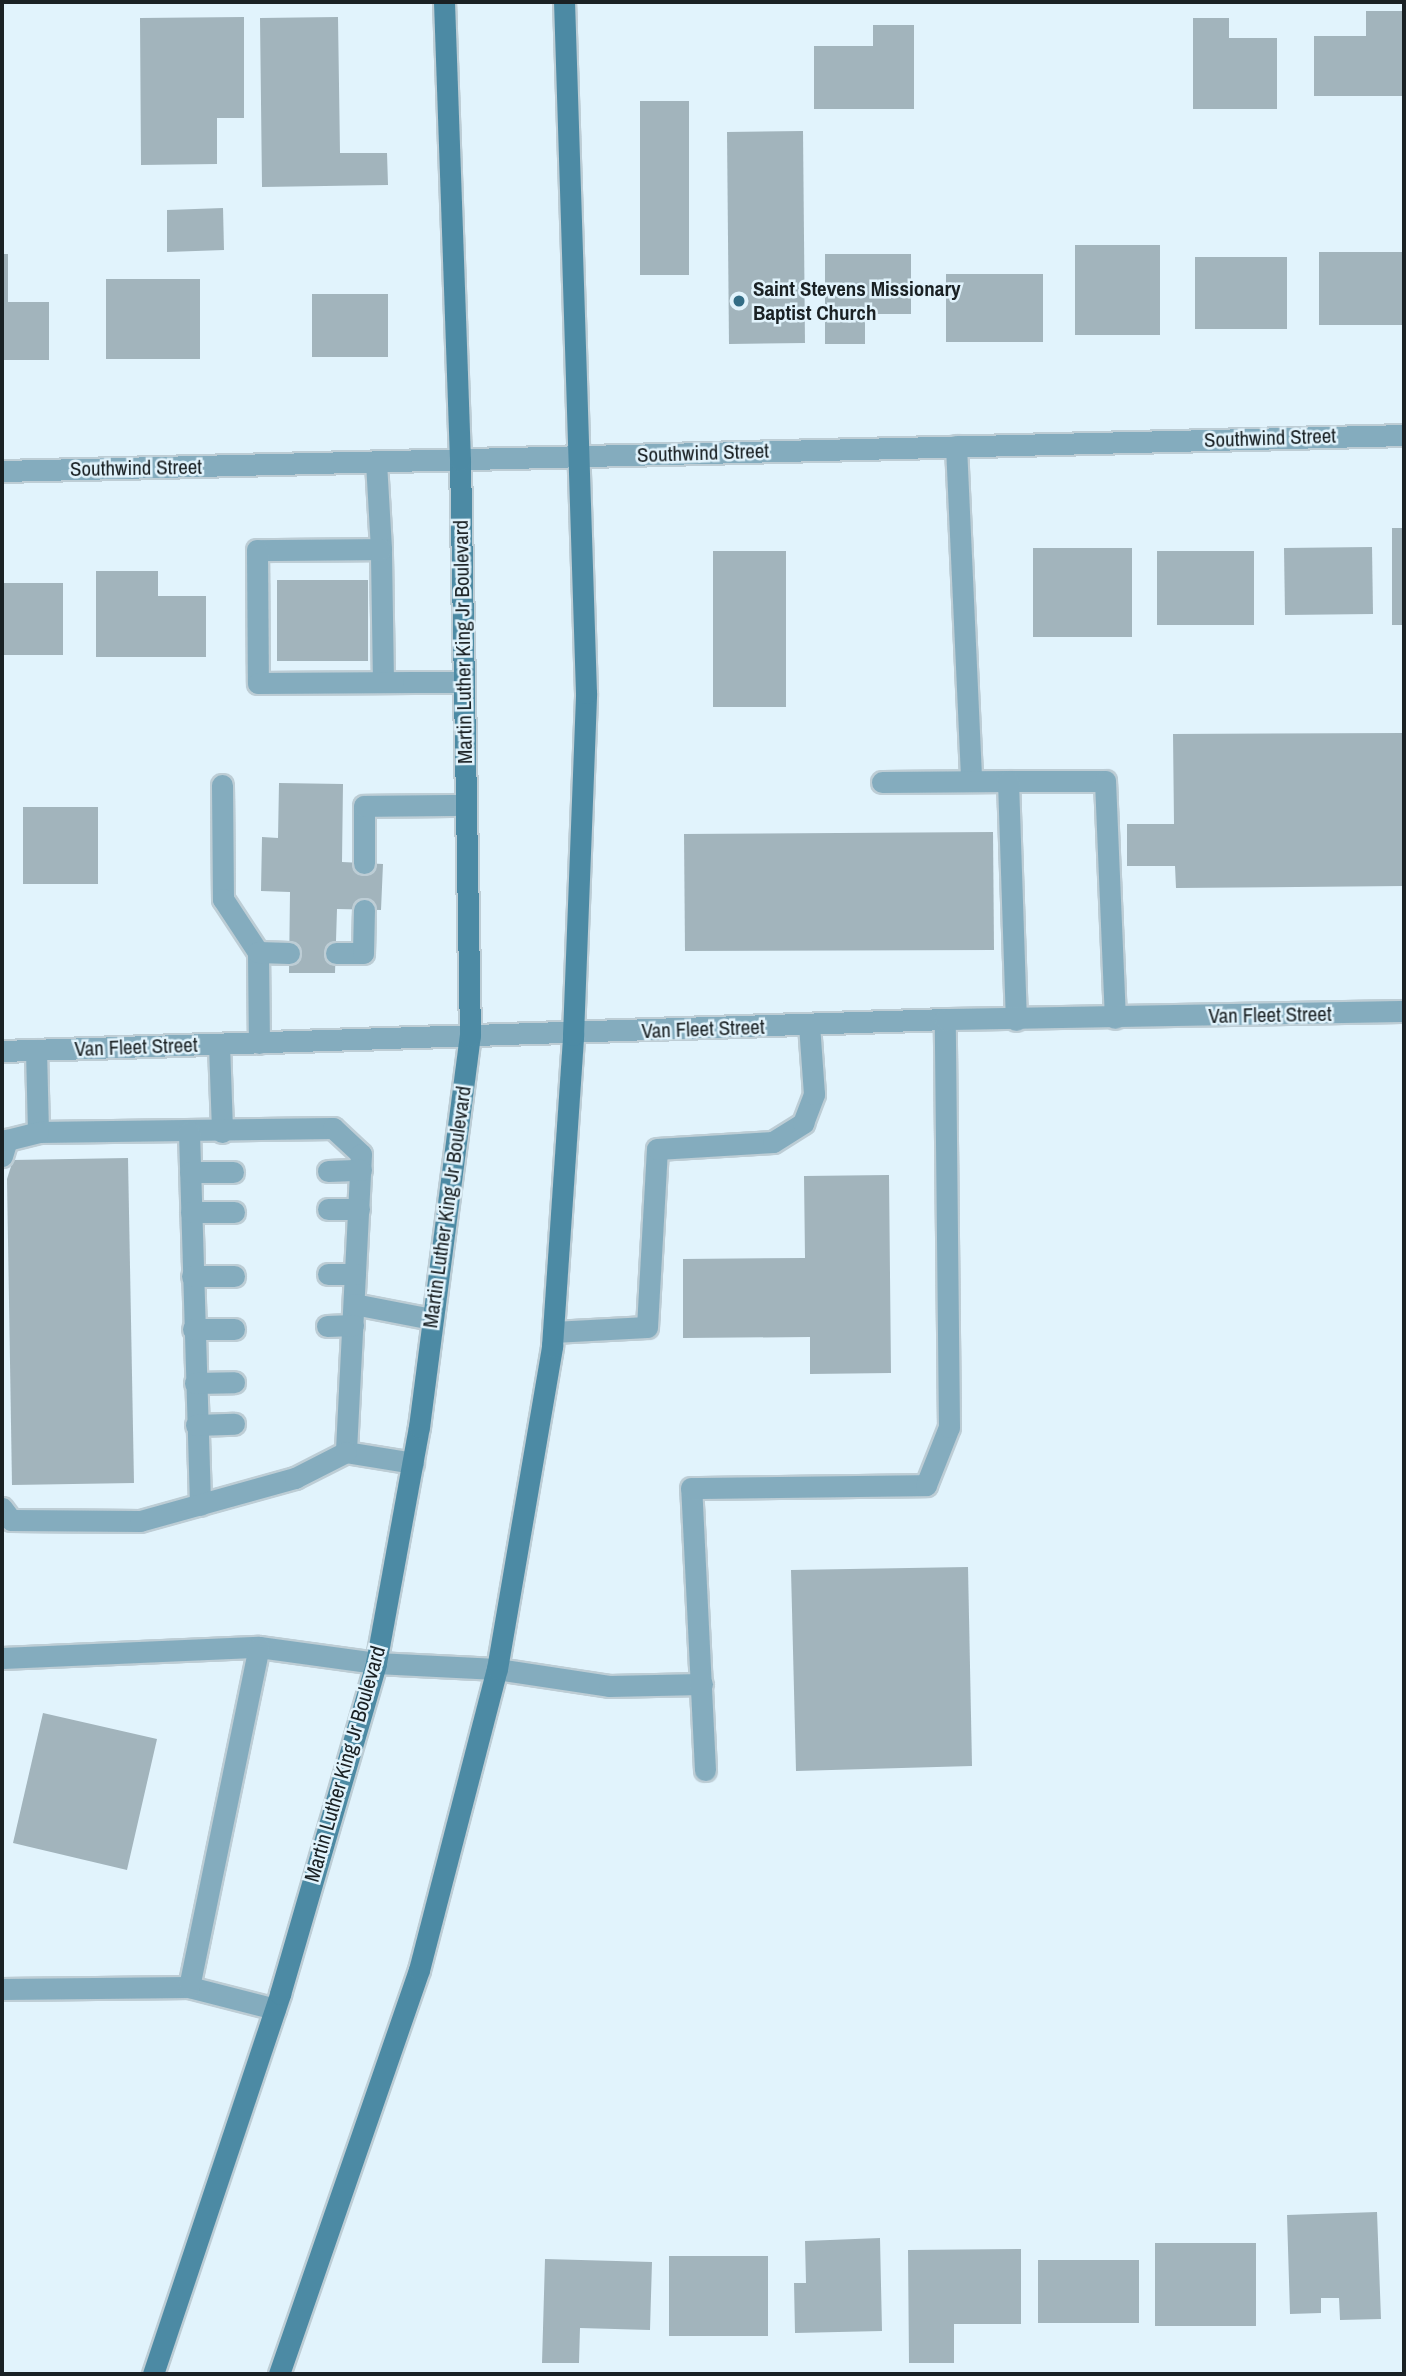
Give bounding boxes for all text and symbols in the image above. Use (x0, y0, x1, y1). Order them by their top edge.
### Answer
place label: Saint Stevens Missionary Baptist Church (753, 276, 961, 326)
marker: Saint Stevens Missionary Baptist Church (731, 293, 747, 309)
street label: Southwind Street (1204, 423, 1336, 453)
street label: Southwind Street (637, 438, 769, 468)
street label: Southwind Street (70, 454, 202, 482)
street label: Martin Luther King Jr Boulevard (448, 520, 478, 764)
street label: Van Fleet Street (1208, 1001, 1332, 1029)
street label: Van Fleet Street (641, 1014, 765, 1044)
street label: Van Fleet Street (74, 1032, 198, 1062)
street label: Martin Luther King Jr Boulevard (418, 1084, 476, 1330)
street label: Martin Luther King Jr Boulevard (299, 1643, 391, 1885)

